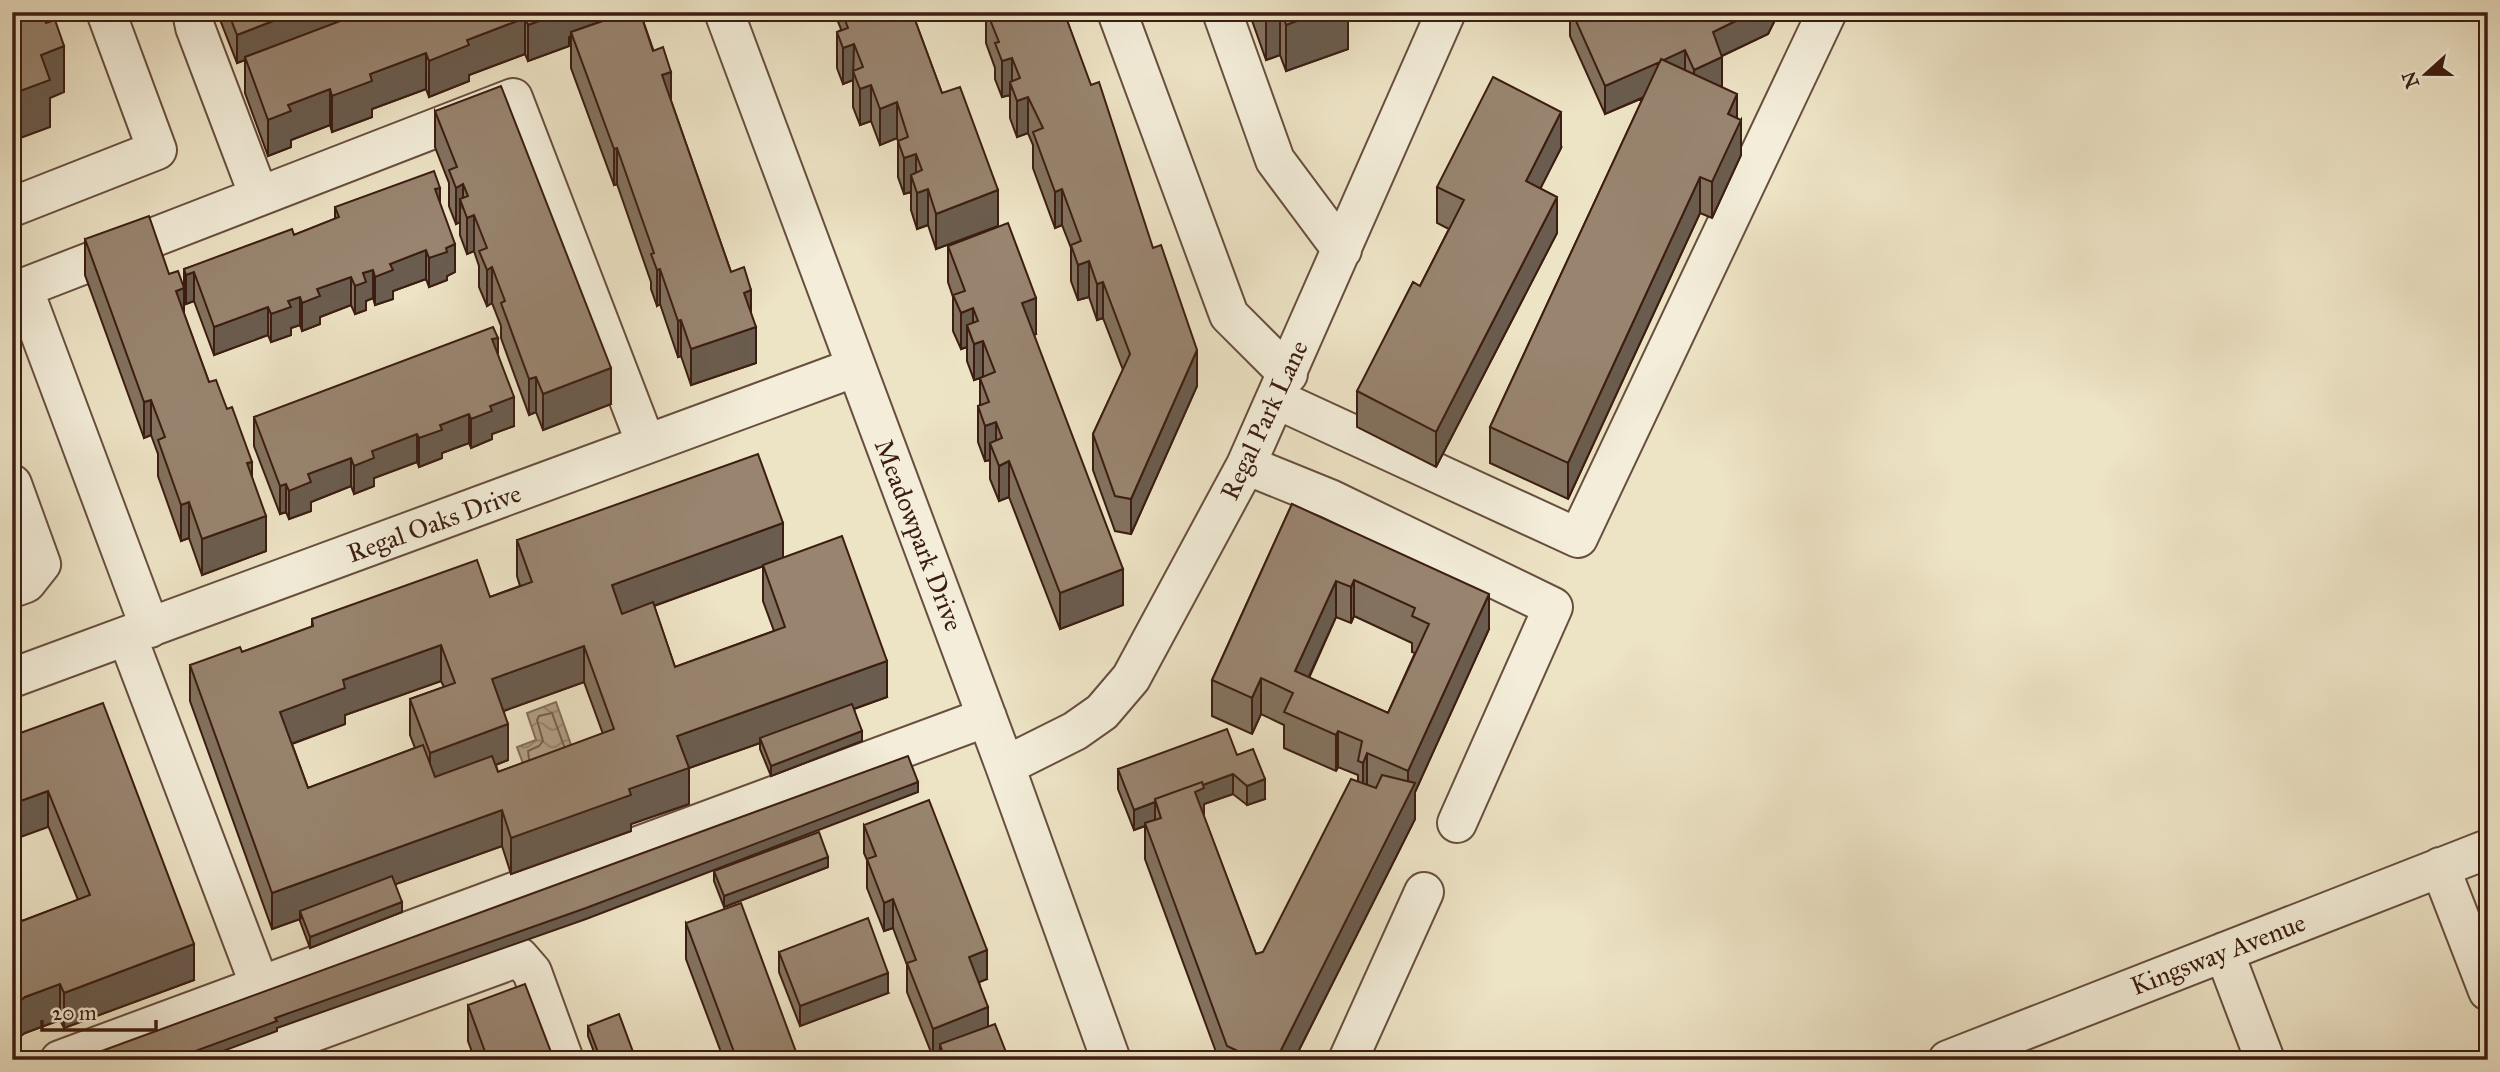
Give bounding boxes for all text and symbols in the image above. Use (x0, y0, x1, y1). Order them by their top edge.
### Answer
north arrow (2392, 38, 2462, 108)
text: N (2397, 68, 2424, 92)
street label: Regal Park Lane (1213, 335, 1315, 505)
street label: Meadowpark Drive (868, 435, 970, 636)
street label: Regal Oaks Drive (343, 477, 526, 569)
street label: Kingsway Avenue (2126, 906, 2310, 1002)
scale bar (42, 988, 156, 1032)
text: 20 m (52, 1000, 97, 1026)

